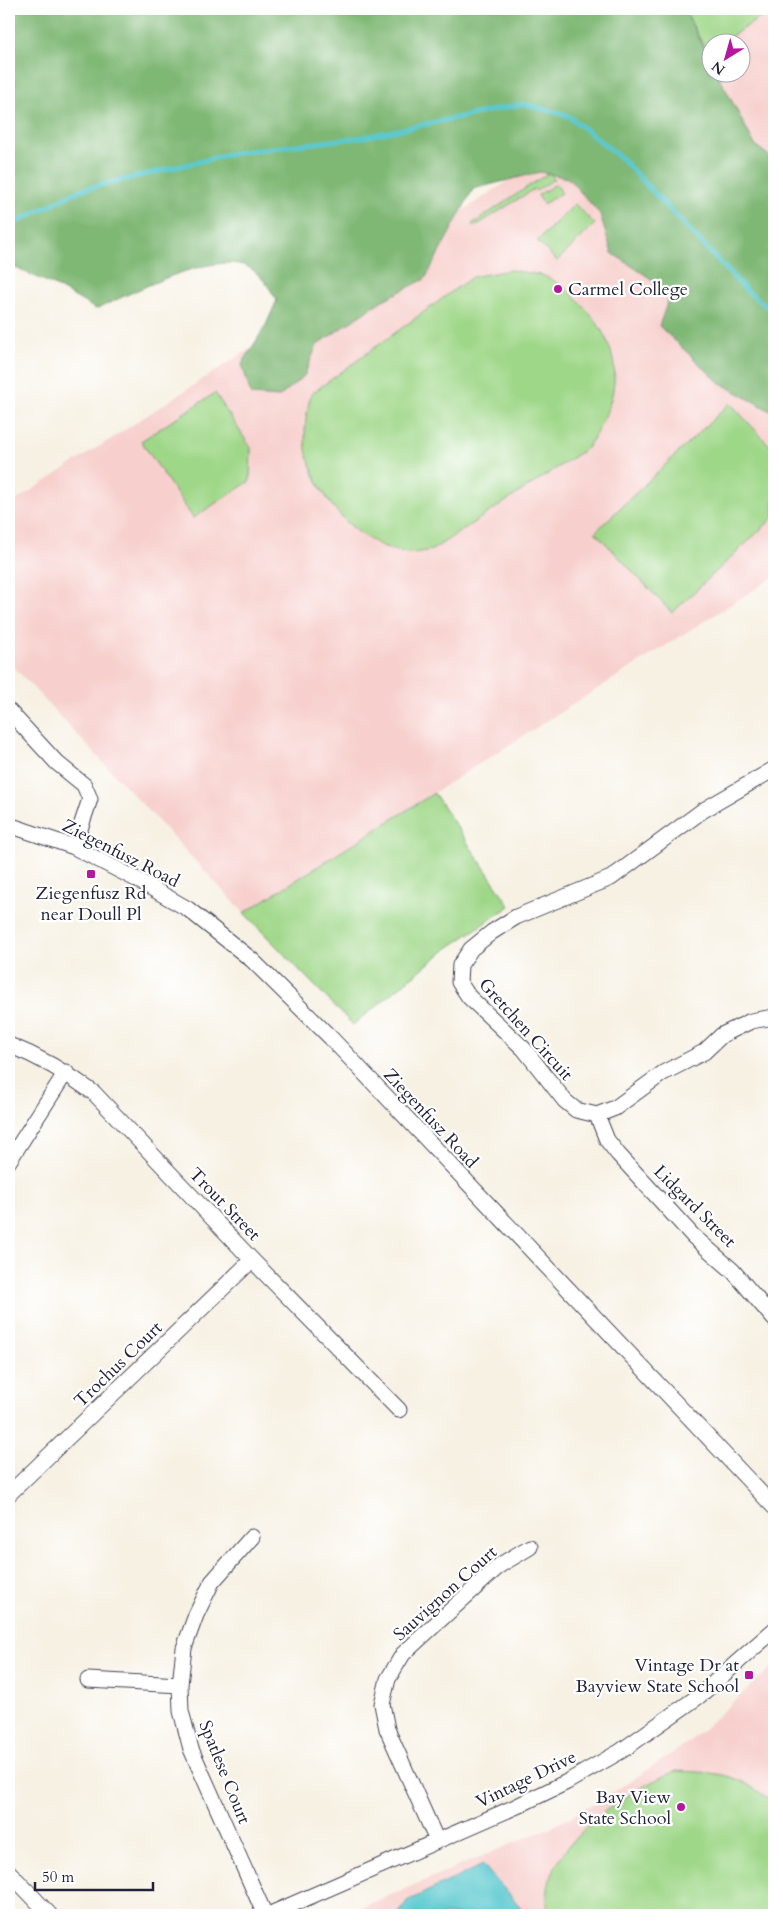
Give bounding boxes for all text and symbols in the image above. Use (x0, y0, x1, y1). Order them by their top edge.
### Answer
north arrow (700, 32, 750, 82)
text: N (708, 57, 729, 79)
place label: Carmel College (568, 277, 688, 302)
marker: Carmel College (552, 283, 564, 295)
street label: Ziegenfusz Road (58, 813, 184, 894)
marker: Ziegenfusz Rd near Doull Pl (85, 868, 97, 880)
place label: Ziegenfusz Rd near Doull Pl (36, 881, 147, 927)
street label: Gretchen Circuit (473, 973, 579, 1086)
street label: Ziegenfusz Road (378, 1063, 484, 1174)
street label: Lidgard Street (648, 1159, 742, 1253)
street label: Trout Street (183, 1162, 266, 1247)
street label: Trochus Court (69, 1316, 168, 1413)
street label: Sauvignon Court (388, 1540, 503, 1647)
place label: Vintage Dr at Bayview State School (576, 1653, 739, 1699)
marker: Vintage Dr at Bayview State School (743, 1669, 755, 1681)
street label: Spatlese Court (192, 1717, 257, 1828)
street label: Vintage Drive (472, 1744, 581, 1814)
place label: Bay View State School (579, 1785, 672, 1831)
marker: Bay View State School (675, 1801, 687, 1813)
scale bar (35, 1859, 152, 1891)
text: 50 m (42, 1867, 74, 1887)

